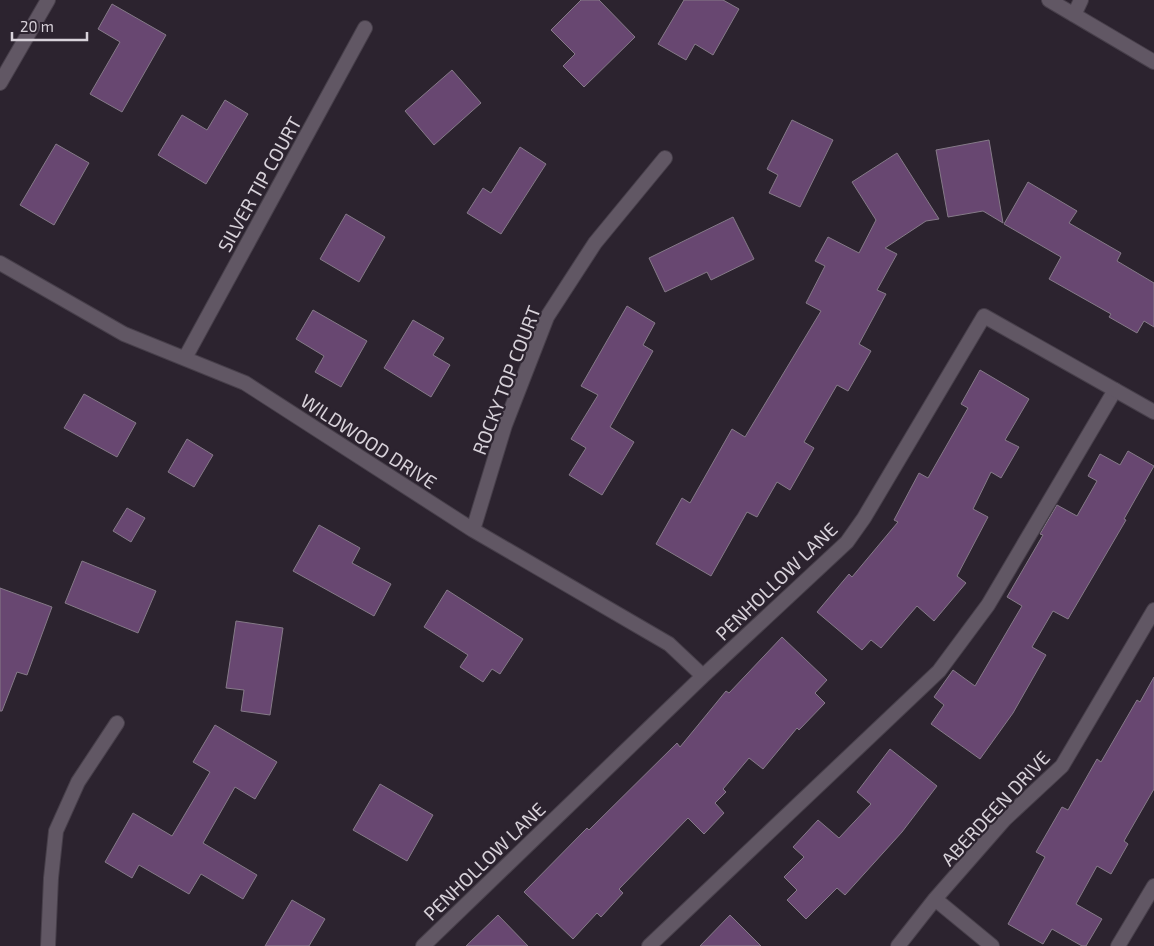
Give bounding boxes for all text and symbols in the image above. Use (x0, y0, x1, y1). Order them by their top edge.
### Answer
scale bar (12, 10, 88, 42)
text: 20 m (20, 17, 54, 35)
street label: SILVER TIP COURT (212, 112, 306, 256)
street label: ROCKY TOP COURT (467, 302, 545, 458)
street label: WILDWOOD DRIVE (297, 389, 441, 493)
street label: PENHOLLOW LANE (710, 517, 842, 645)
street label: ABERDEEN DRIVE (936, 746, 1054, 870)
street label: PENHOLLOW LANE (418, 797, 550, 925)

